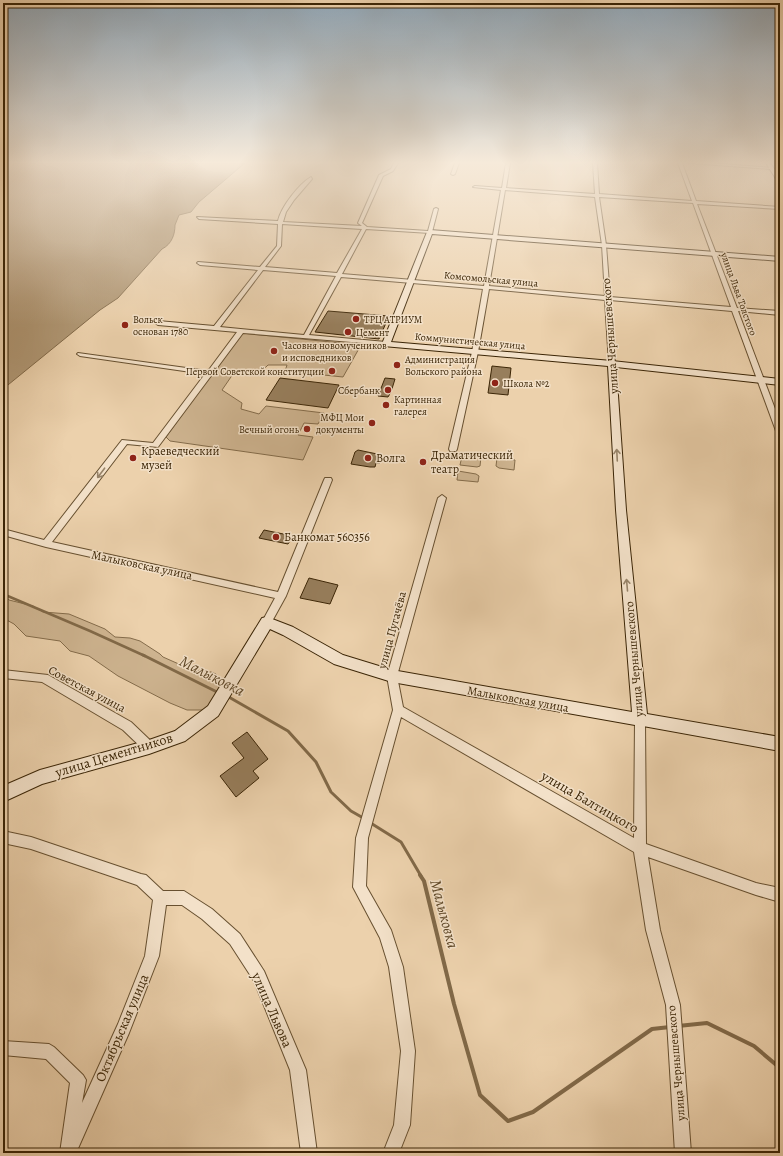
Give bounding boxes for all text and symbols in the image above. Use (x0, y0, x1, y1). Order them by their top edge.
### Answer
street label: улица Льва Толстого (718, 250, 760, 337)
street label: Комсомольская улица (443, 268, 539, 290)
street label: улица Чернышевского (598, 278, 622, 395)
place label: Вольск основан 1780 (133, 313, 188, 338)
place label: ТРЦ АТРИУМ (364, 313, 422, 326)
marker: ТРЦ АТРИУМ (351, 314, 361, 324)
marker: Вольск основан 1780 (120, 320, 130, 330)
place label: Цемент (356, 326, 390, 339)
marker: Цемент (343, 327, 353, 337)
street label: Коммунистическая улица (414, 330, 526, 352)
place label: Часовня новомучеников и исповедников (282, 339, 387, 364)
marker: Часовня новомучеников и исповедников (269, 346, 279, 356)
place label: Администрация Вольского района (404, 353, 482, 379)
marker: Администрация Вольского района (392, 360, 402, 370)
place label: Первой Советской конституции (186, 365, 324, 379)
marker: Первой Советской конституции (327, 366, 337, 376)
place label: Школа №2 (503, 377, 550, 390)
marker: Школа №2 (490, 378, 500, 388)
place label: Сбербанк (338, 384, 380, 398)
marker: Сбербанк (383, 385, 393, 395)
place label: Картинная галерея (394, 393, 442, 419)
marker: Картинная галерея (381, 400, 391, 410)
place label: МФЦ Мои документы (315, 411, 364, 436)
marker: МФЦ Мои документы (367, 418, 377, 428)
place label: Вечный огонь (239, 423, 300, 436)
marker: Вечный огонь (302, 424, 312, 434)
place label: Краеведческий музей (141, 443, 220, 473)
place label: Драматический театр (431, 447, 513, 477)
one-way arrow (614, 449, 621, 462)
place label: Волга (376, 450, 406, 466)
marker: Краеведческий музей (128, 453, 138, 463)
marker: Волга (363, 453, 373, 463)
marker: Драматический театр (418, 457, 428, 467)
one-way arrow (97, 467, 105, 478)
place label: Банкомат 560356 (284, 529, 370, 545)
marker: Банкомат 560356 (271, 532, 281, 542)
street label: Малыковская улица (90, 546, 194, 584)
one-way arrow (624, 579, 631, 592)
street label: улица Пугачёва (374, 589, 410, 671)
street label: улица Чернышевского (621, 601, 647, 718)
water label: Малыковка (175, 650, 249, 702)
street label: Советская улица (46, 662, 129, 716)
street label: Малыковская улица (466, 682, 570, 716)
street label: улица Цементников (52, 728, 175, 782)
street label: улица Балтицкого (537, 766, 642, 838)
water label: Малыковка (424, 877, 464, 951)
street label: улица Львова (247, 968, 297, 1051)
street label: Октябрьская улица (91, 971, 154, 1085)
street label: улица Чернышевского (663, 1005, 689, 1122)

